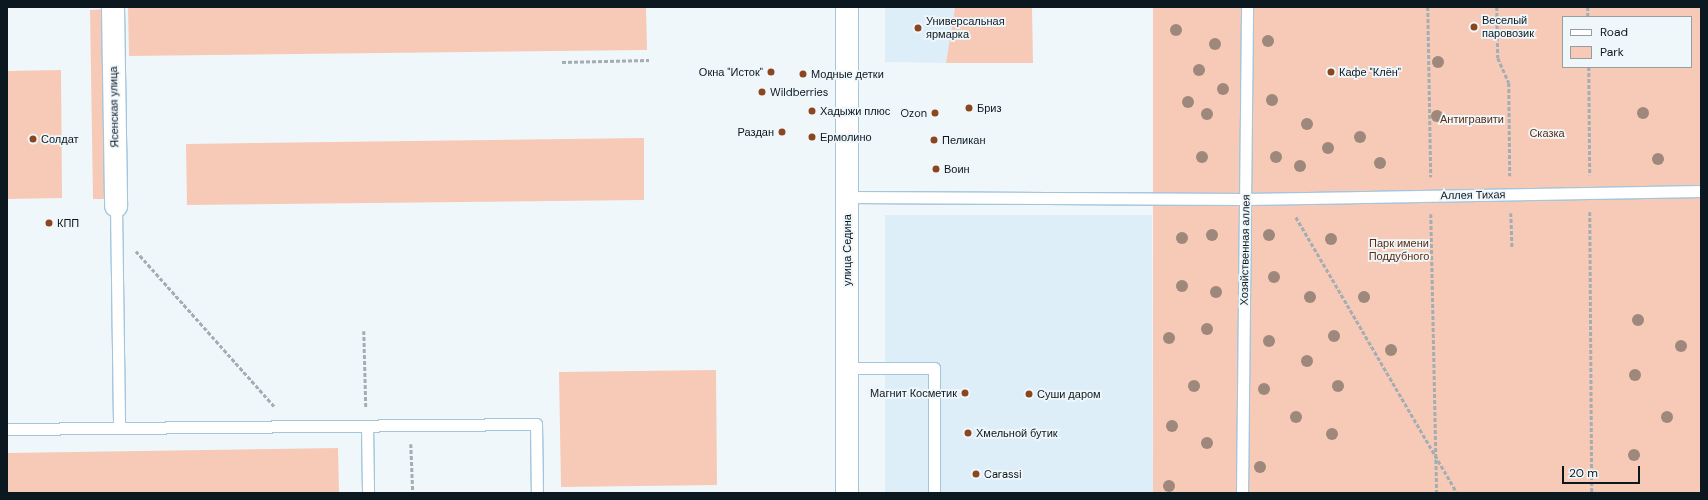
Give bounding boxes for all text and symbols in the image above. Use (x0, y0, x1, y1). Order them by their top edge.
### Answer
place label: Веселый паровозик (1482, 14, 1534, 40)
place label: Универсальная ярмарка (926, 15, 1005, 41)
legend (1562, 16, 1692, 68)
marker: Веселый паровозик (1469, 22, 1479, 32)
marker: Универсальная ярмарка (913, 23, 923, 33)
text: Road (1600, 24, 1628, 40)
text: Park (1600, 44, 1624, 60)
place label: Окна "Исток" (699, 65, 763, 79)
place label: Кафе "Клён" (1339, 65, 1401, 79)
street label: Ясенская улица (107, 66, 121, 148)
marker: Окна "Исток" (766, 67, 776, 77)
place label: Модные детки (811, 67, 884, 81)
marker: Кафе "Клён" (1326, 67, 1336, 77)
marker: Модные детки (798, 69, 808, 79)
place label: Wildberries (770, 85, 828, 99)
marker: Wildberries (757, 87, 767, 97)
place label: Бриз (977, 101, 1002, 115)
marker: Бриз (964, 103, 974, 113)
place label: Хадыжи плюс (820, 104, 890, 118)
marker: Хадыжи плюс (807, 106, 817, 116)
place label: Ozon (901, 106, 927, 120)
marker: Ozon (930, 108, 940, 118)
park label: Антигравити (1440, 112, 1504, 126)
place label: Раздан (738, 125, 774, 139)
park label: Сказка (1529, 126, 1565, 140)
marker: Раздан (777, 127, 787, 137)
place label: Ермолино (820, 130, 872, 144)
place label: Солдат (41, 132, 79, 146)
marker: Ермолино (807, 132, 817, 142)
place label: Пеликан (942, 133, 985, 147)
marker: Солдат (28, 134, 38, 144)
marker: Пеликан (929, 135, 939, 145)
place label: Воин (944, 162, 970, 176)
marker: Воин (931, 164, 941, 174)
street label: Аллея Тихая (1440, 188, 1506, 202)
street label: Хозяйственная аллея (1237, 194, 1253, 306)
street label: улица Седина (840, 214, 854, 286)
place label: КПП (57, 216, 79, 230)
marker: КПП (44, 218, 54, 228)
park label: Парк имени Поддубного (1369, 237, 1429, 263)
place label: Магнит Косметик (870, 386, 957, 400)
place label: Суши даром (1037, 387, 1101, 401)
marker: Магнит Косметик (960, 388, 970, 398)
marker: Суши даром (1024, 389, 1034, 399)
place label: Хмельной бутик (976, 426, 1058, 440)
marker: Хмельной бутик (963, 428, 973, 438)
scale bar (1564, 458, 1642, 484)
text: 20 m (1569, 465, 1598, 481)
place label: Carassi (984, 467, 1022, 481)
marker: Carassi (971, 469, 981, 479)

